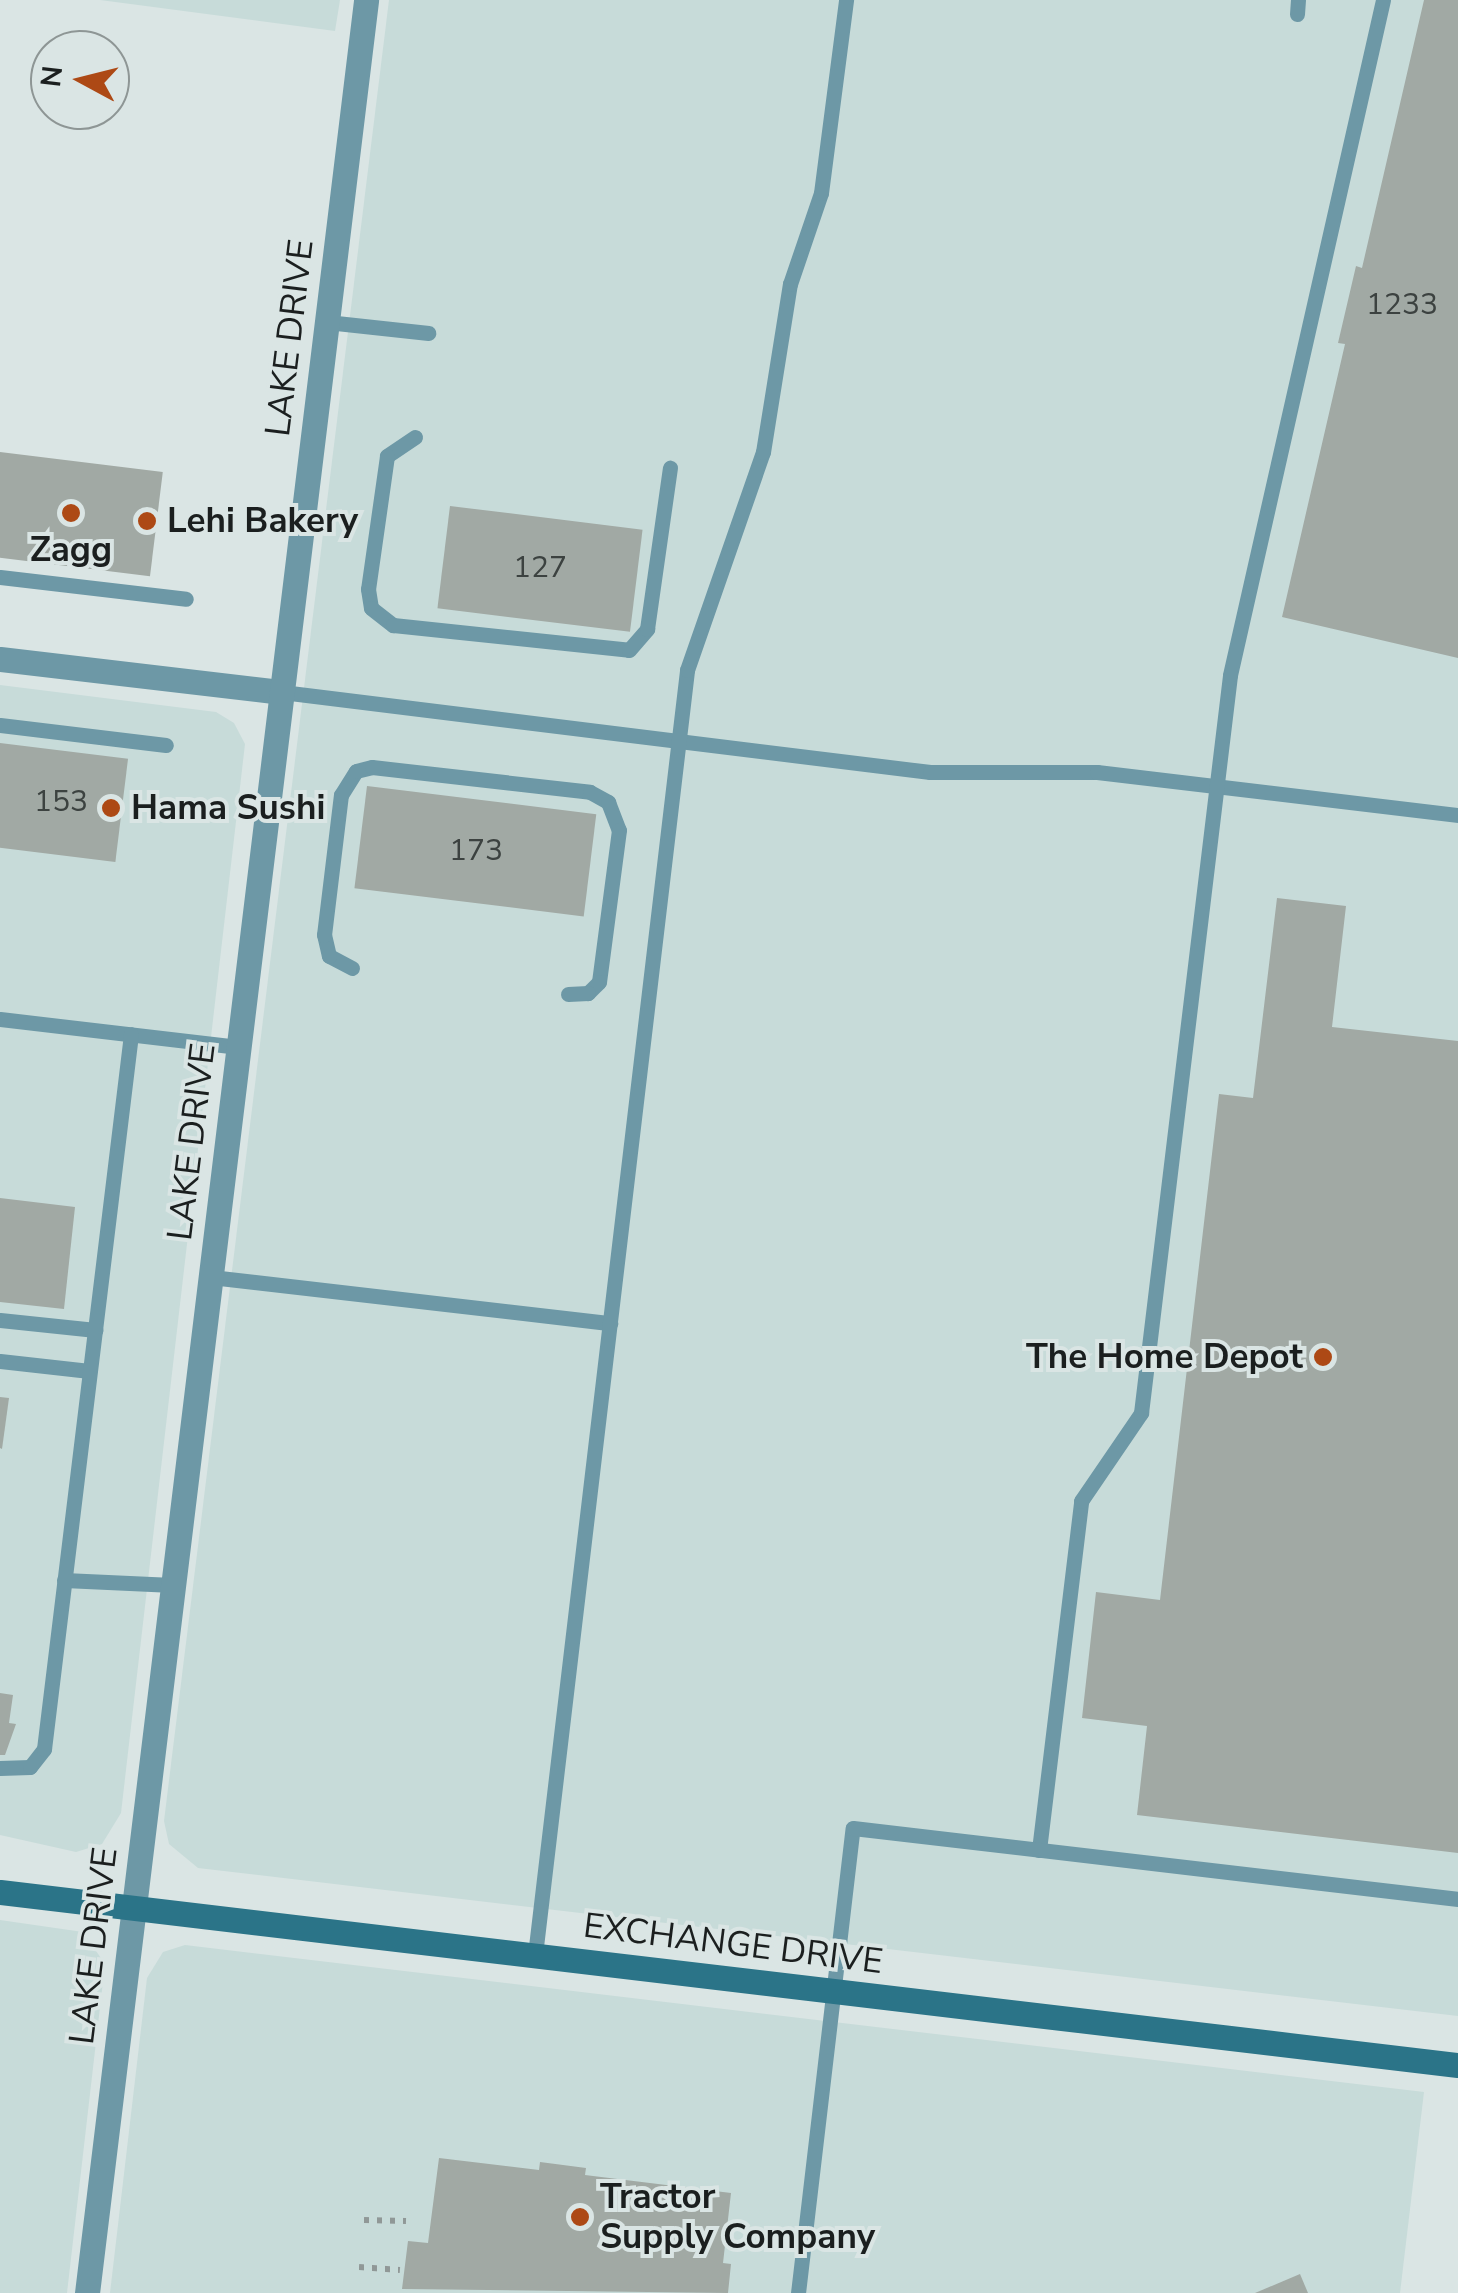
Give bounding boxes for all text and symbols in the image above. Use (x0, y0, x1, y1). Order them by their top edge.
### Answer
north arrow (30, 30, 130, 130)
text: N (32, 64, 72, 89)
street label: LAKE DRIVE (257, 237, 323, 439)
house number: 1233 (1366, 287, 1438, 323)
place label: Lehi Bakery (167, 500, 358, 542)
marker: Zagg (60, 502, 82, 524)
marker: Lehi Bakery (136, 510, 158, 532)
place label: Zagg (30, 529, 112, 571)
house number: 127 (513, 550, 567, 586)
house number: 153 (34, 784, 88, 820)
place label: Hama Sushi (131, 787, 325, 829)
marker: Hama Sushi (100, 797, 122, 819)
house number: 173 (449, 833, 503, 869)
street label: LAKE DRIVE (159, 1041, 225, 1243)
place label: The Home Depot (1026, 1336, 1303, 1378)
marker: The Home Depot (1312, 1346, 1334, 1368)
street label: LAKE DRIVE (61, 1845, 127, 2047)
street label: EXCHANGE DRIVE (581, 1905, 885, 1983)
place label: Tractor Supply Company (600, 2176, 875, 2258)
marker: Tractor Supply Company (569, 2206, 591, 2228)

